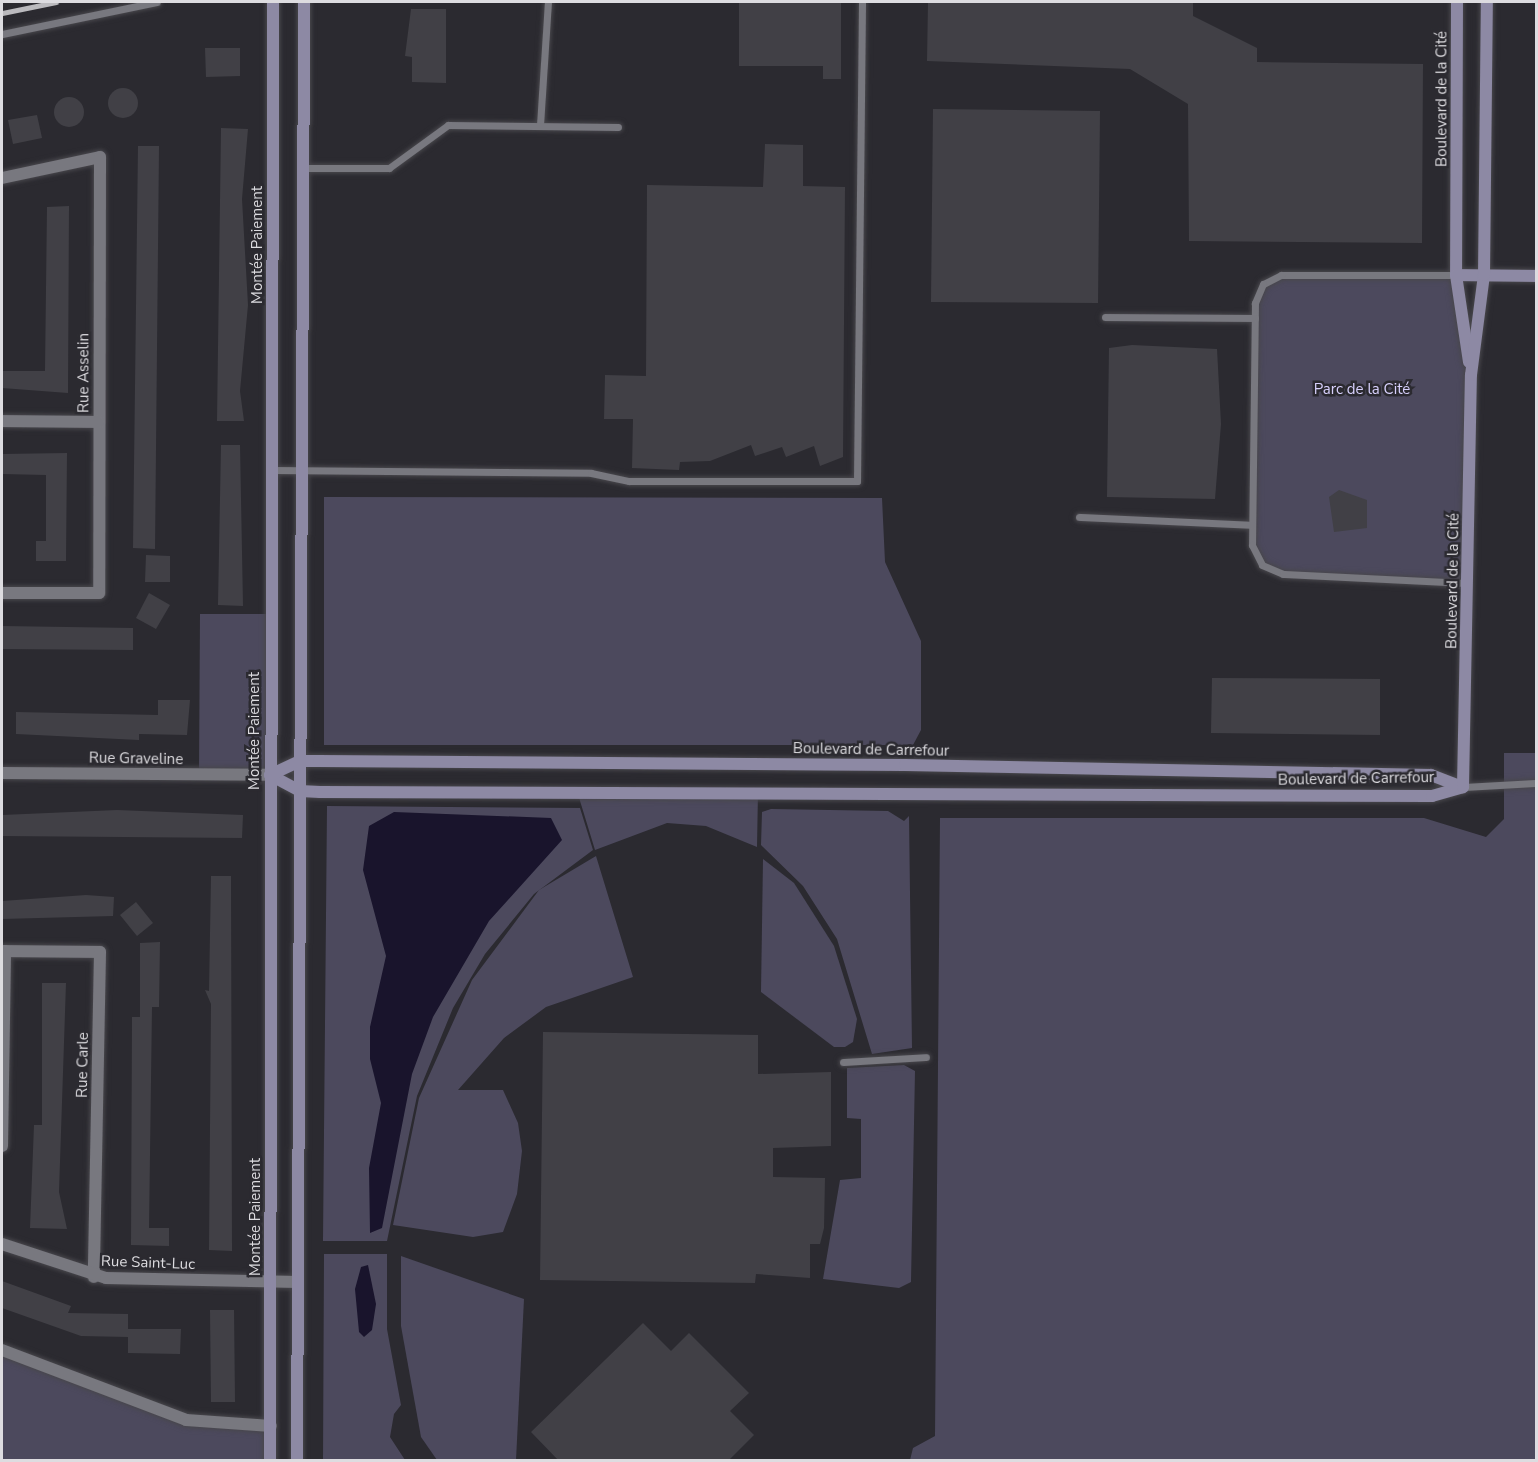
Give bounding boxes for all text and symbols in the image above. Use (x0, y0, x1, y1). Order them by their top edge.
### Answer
street label: Boulevard de la Cité (1433, 31, 1451, 167)
street label: Montée Paiement (249, 186, 267, 304)
street label: Rue Asselin (75, 333, 93, 413)
park label: Parc de la Cité (1314, 381, 1410, 399)
street label: Boulevard de la Cité (1443, 513, 1463, 649)
street label: Montée Paiement (246, 672, 264, 790)
street label: Boulevard de Carrefour (793, 740, 949, 760)
street label: Rue Graveline (89, 749, 183, 769)
street label: Boulevard de Carrefour (1278, 769, 1434, 789)
street label: Rue Carle (73, 1032, 93, 1098)
street label: Montée Paiement (247, 1158, 265, 1276)
street label: Rue Saint-Luc (101, 1252, 195, 1274)

